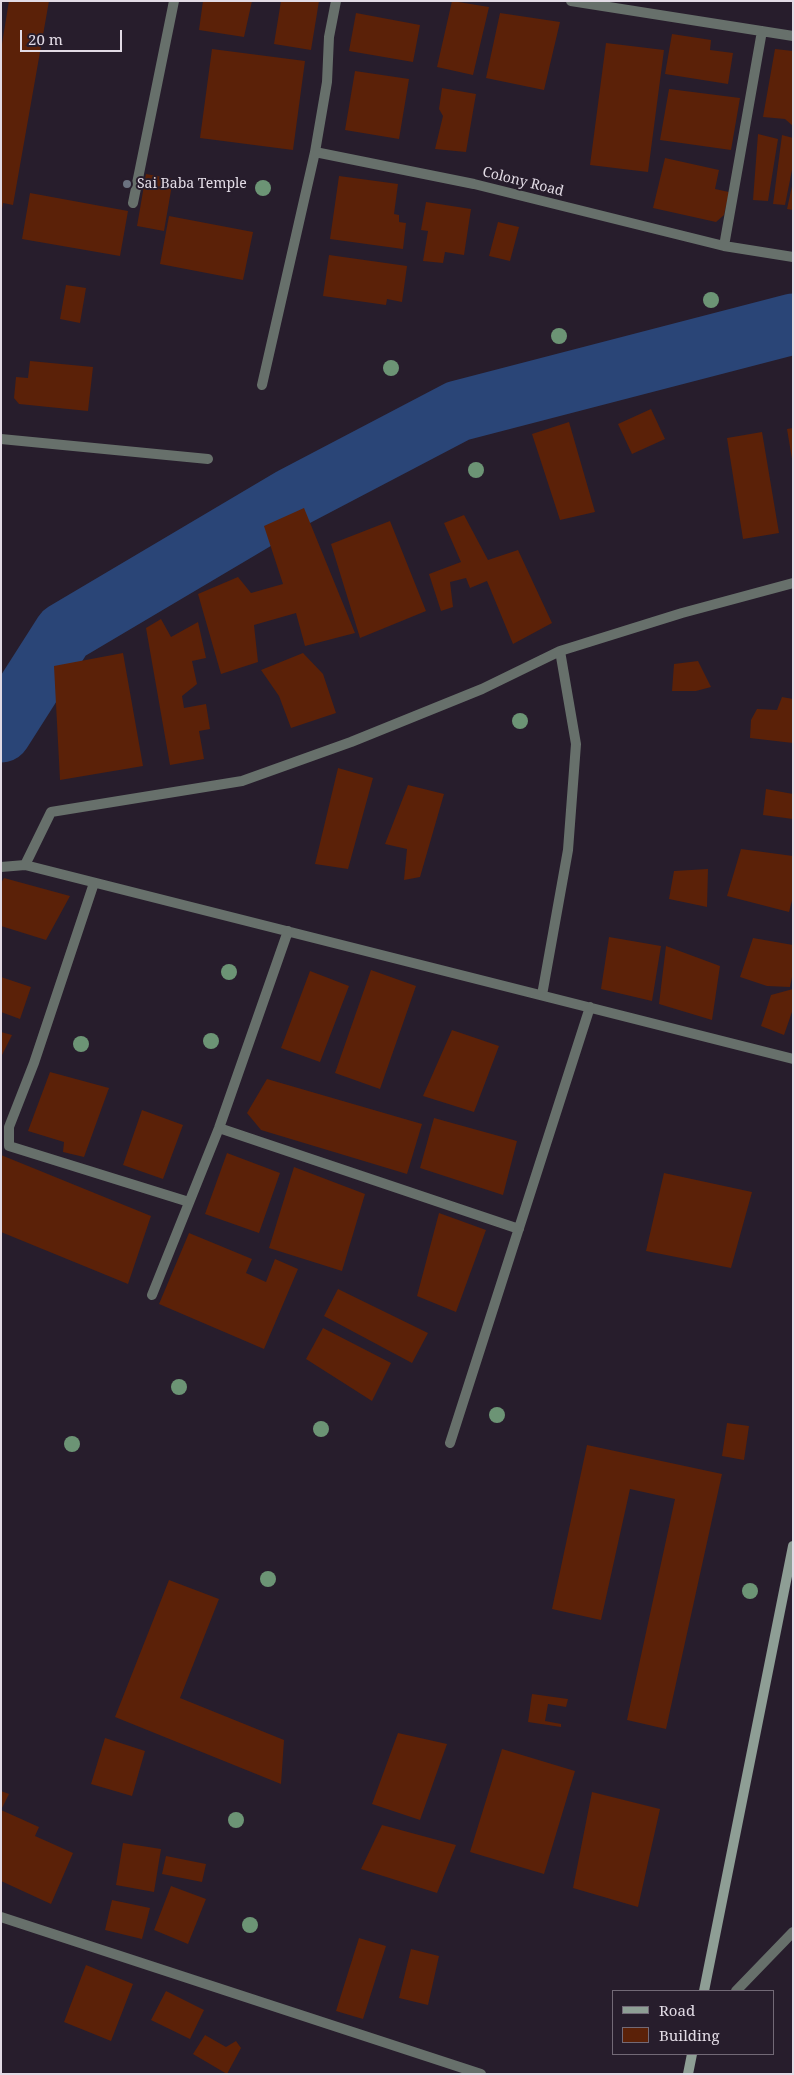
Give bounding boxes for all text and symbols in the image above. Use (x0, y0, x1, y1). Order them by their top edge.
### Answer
scale bar (22, 20, 125, 52)
text: 20 m (28, 29, 63, 49)
street label: Colony Road (481, 164, 565, 200)
place label: Sai Baba Temple (137, 176, 247, 192)
marker: Sai Baba Temple (121, 178, 133, 190)
legend (612, 1990, 774, 2055)
text: Road (659, 2000, 695, 2020)
text: Building (659, 2025, 720, 2045)

